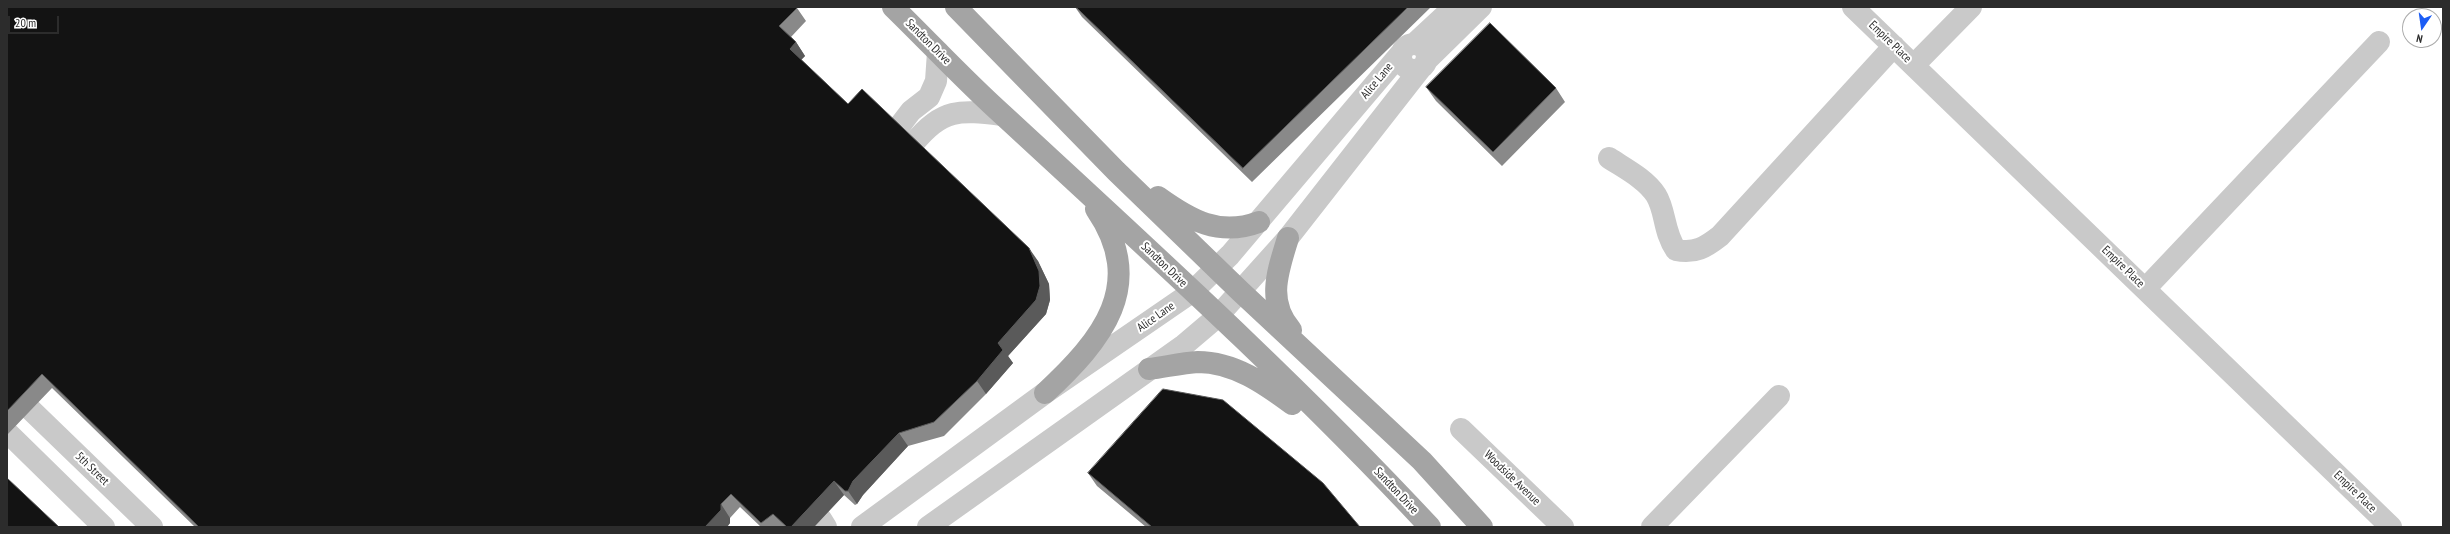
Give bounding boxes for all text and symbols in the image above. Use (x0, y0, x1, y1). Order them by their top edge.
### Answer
scale bar (10, 8, 61, 34)
north arrow (2402, 8, 2442, 48)
text: 20 m (15, 15, 36, 30)
street label: Sandton Drive (902, 16, 954, 68)
street label: Empire Place (1866, 18, 1914, 66)
text: N (2415, 31, 2424, 46)
street label: Alice Lane (1358, 60, 1396, 102)
street label: Sandton Drive (1138, 240, 1190, 290)
street label: Empire Place (2099, 243, 2147, 291)
street label: Alice Lane (1134, 299, 1178, 335)
street label: Woodside Avenue (1481, 448, 1543, 508)
street label: 5th Street (72, 449, 112, 489)
street label: Sandton Drive (1371, 465, 1421, 517)
street label: Empire Place (2331, 468, 2379, 516)

